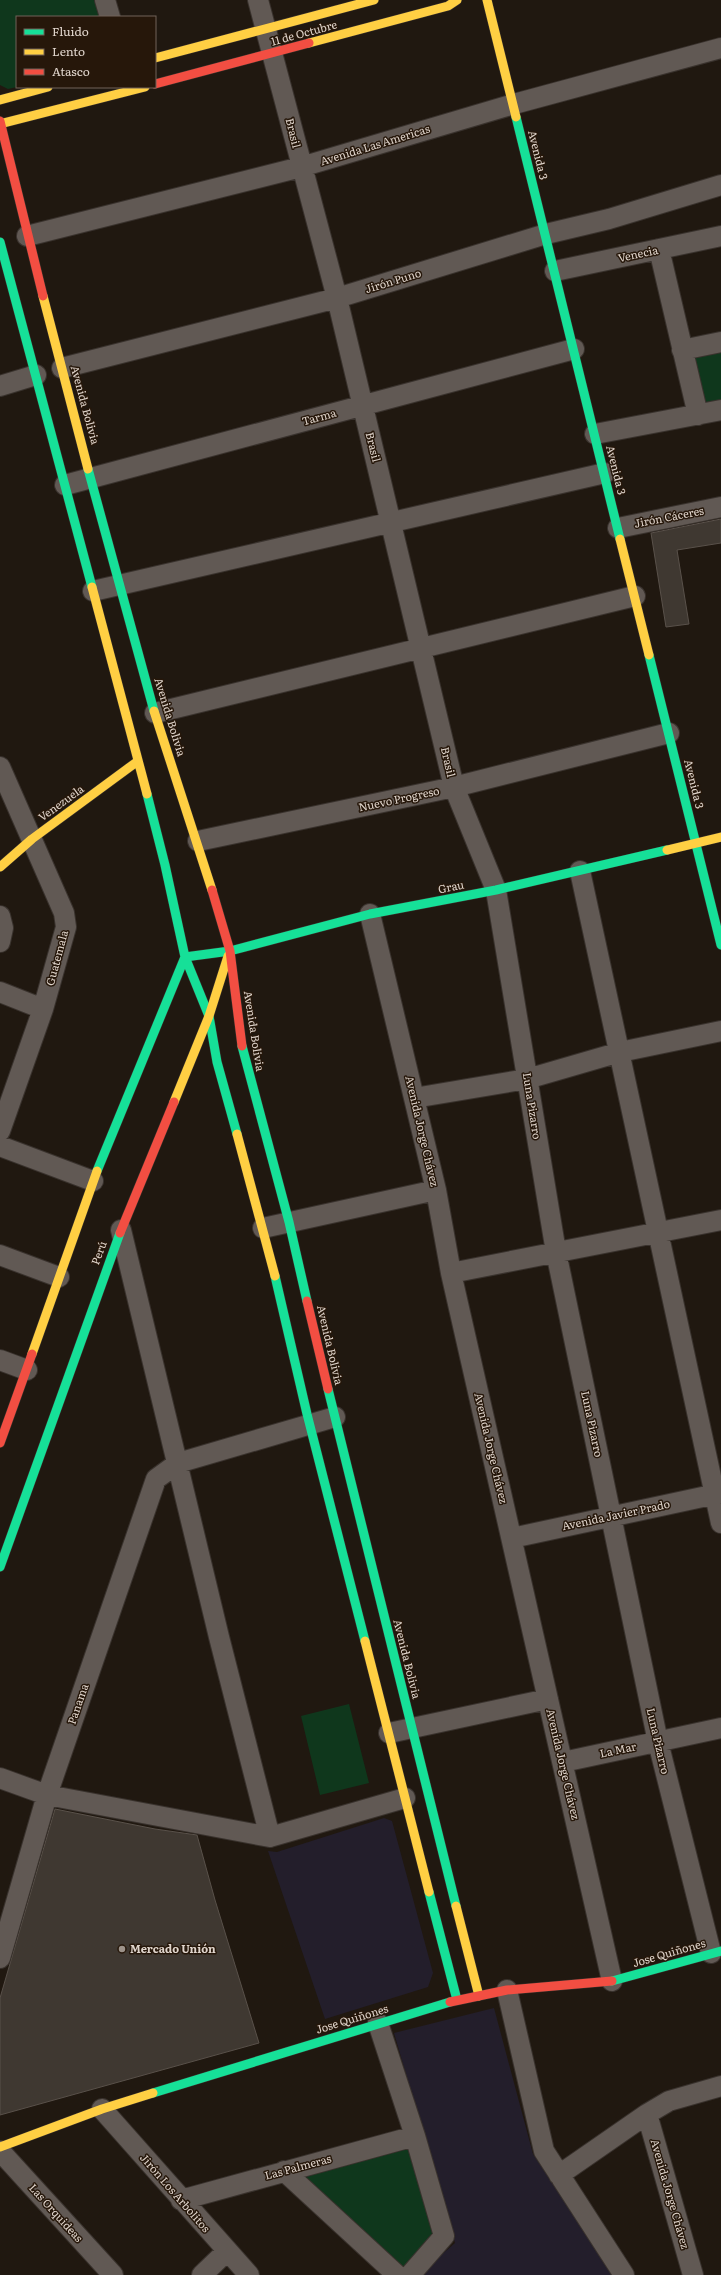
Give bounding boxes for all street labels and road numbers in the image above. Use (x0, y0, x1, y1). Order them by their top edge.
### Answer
street label: 11 de Octubre (269, 15, 339, 49)
street label: Brasil (283, 116, 306, 150)
street label: Avenida Las Americas (318, 120, 432, 168)
street label: Avenida 3 (525, 128, 553, 181)
street label: Venecia (616, 241, 659, 265)
street label: Jirón Puno (363, 264, 423, 296)
street label: Avenida Bolivia (68, 363, 104, 446)
street label: Tarma (300, 404, 338, 428)
street label: Brasil (363, 430, 386, 464)
street label: Avenida 3 (603, 443, 631, 496)
street label: Jirón Cáceres (633, 501, 705, 531)
street label: Avenida Bolivia (151, 675, 191, 758)
street label: Brasil (438, 745, 460, 779)
street label: Avenida 3 (681, 757, 709, 810)
street label: Venezuela (34, 780, 87, 824)
street label: Nuevo Progreso (357, 782, 441, 814)
street label: Grau (436, 876, 465, 896)
street label: Guatemala (41, 928, 71, 987)
street label: Avenida Bolivia (241, 989, 269, 1072)
street label: Luna Pizarro (520, 1071, 546, 1140)
street label: Avenida Jorge Chávez (402, 1074, 444, 1188)
street label: Perú (86, 1238, 110, 1267)
street label: Avenida Bolivia (314, 1303, 348, 1386)
street label: Luna Pizarro (578, 1389, 608, 1458)
street label: Avenida Jorge Chávez (471, 1391, 513, 1505)
street label: Avenida Javier Prado (560, 1495, 671, 1533)
street label: Avenida Bolivia (390, 1617, 426, 1700)
street label: Panama (63, 1681, 91, 1726)
street label: Luna Pizarro (644, 1706, 674, 1775)
street label: Avenida Jorge Chávez (543, 1707, 585, 1821)
street label: La Mar (598, 1737, 638, 1761)
street label: Jose Quiñones (630, 1934, 707, 1970)
street label: Jose Quiñones (313, 1999, 390, 2037)
street label: Avenida Jorge Chávez (648, 2137, 694, 2251)
street label: Las Palmeras (263, 2149, 333, 2183)
street label: Jirón Los Arbolitos (137, 2150, 214, 2235)
street label: Las Orquideas (26, 2180, 87, 2245)

